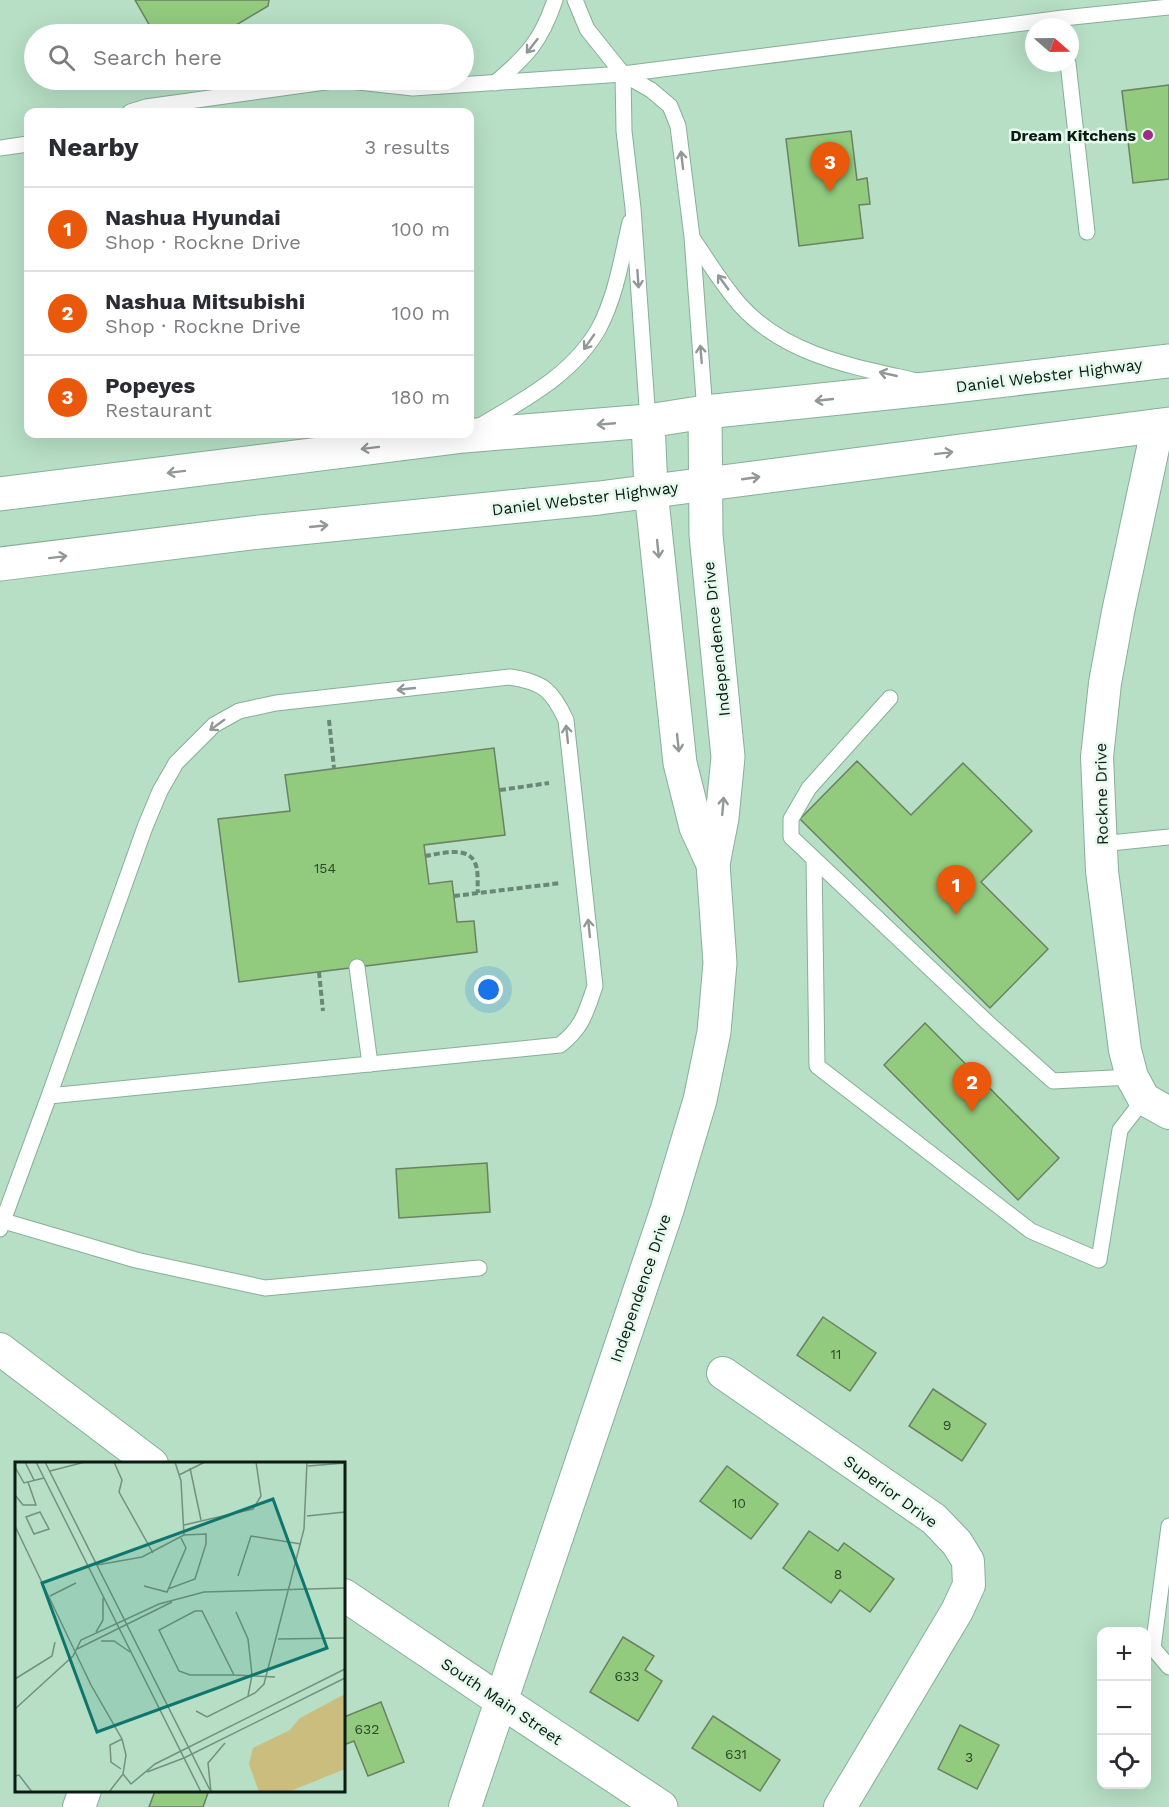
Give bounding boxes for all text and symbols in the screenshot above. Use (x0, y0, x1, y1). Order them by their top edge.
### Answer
north arrow (1025, 18, 1079, 72)
search box (24, 24, 474, 90)
one-way arrow (526, 38, 538, 54)
icon: search (45, 41, 78, 74)
text: Search here (93, 45, 222, 70)
place label: Dream Kitchens (1010, 126, 1136, 145)
marker: Dream Kitchens (1141, 128, 1155, 142)
text: Nearby (48, 132, 139, 162)
text: 3 results (365, 135, 450, 159)
pin: 3 (810, 142, 850, 192)
one-way arrow (676, 150, 687, 170)
text: Nashua Hyundai (105, 205, 281, 230)
text: 1 (63, 217, 72, 241)
text: 100 m (391, 217, 450, 241)
text: Shop · Rockne Drive (105, 230, 301, 254)
one-way arrow (633, 268, 644, 288)
one-way arrow (716, 274, 729, 290)
text: Nashua Mitsubishi (105, 289, 305, 314)
text: 2 (62, 301, 73, 325)
text: 100 m (391, 301, 450, 325)
text: Shop · Rockne Drive (105, 314, 301, 338)
one-way arrow (583, 334, 595, 350)
one-way arrow (695, 344, 706, 364)
street label: Daniel Webster Highway (955, 355, 1144, 396)
one-way arrow (878, 368, 898, 379)
text: Popeyes (105, 373, 195, 398)
text: 3 (62, 385, 73, 409)
text: 180 m (392, 385, 450, 409)
one-way arrow (814, 395, 834, 406)
text: Restaurant (105, 398, 212, 422)
one-way arrow (596, 419, 616, 430)
one-way arrow (361, 443, 380, 454)
one-way arrow (934, 447, 954, 458)
one-way arrow (167, 467, 187, 478)
one-way arrow (741, 472, 761, 483)
street label: Daniel Webster Highway (491, 478, 680, 519)
one-way arrow (308, 520, 328, 531)
one-way arrow (653, 539, 664, 559)
one-way arrow (48, 552, 67, 563)
street label: Independence Drive (699, 561, 734, 717)
one-way arrow (396, 684, 416, 695)
one-way arrow (209, 719, 225, 731)
one-way arrow (562, 725, 573, 745)
one-way arrow (673, 733, 684, 753)
street label: Rockne Drive (1091, 743, 1112, 845)
one-way arrow (718, 797, 729, 817)
house number: 154 (314, 860, 336, 876)
pin: 1 (936, 866, 976, 915)
one-way arrow (583, 919, 594, 938)
your location (474, 975, 503, 1004)
pin: 2 (952, 1062, 992, 1112)
street label: Independence Drive (606, 1212, 675, 1365)
house number: 11 (831, 1346, 841, 1362)
house number: 9 (943, 1417, 951, 1433)
street label: Superior Drive (840, 1451, 941, 1532)
inset map (15, 1462, 345, 1792)
house number: 10 (732, 1495, 746, 1511)
house number: 8 (834, 1566, 842, 1582)
map controls (1097, 1627, 1151, 1789)
button: + (1097, 1627, 1151, 1681)
street label: South Main Street (437, 1654, 566, 1749)
house number: 633 (615, 1668, 639, 1684)
button: − (1097, 1681, 1151, 1735)
house number: 632 (355, 1721, 379, 1737)
button: locate (1097, 1735, 1151, 1789)
house number: 631 (725, 1746, 747, 1762)
house number: 3 (965, 1749, 973, 1765)

